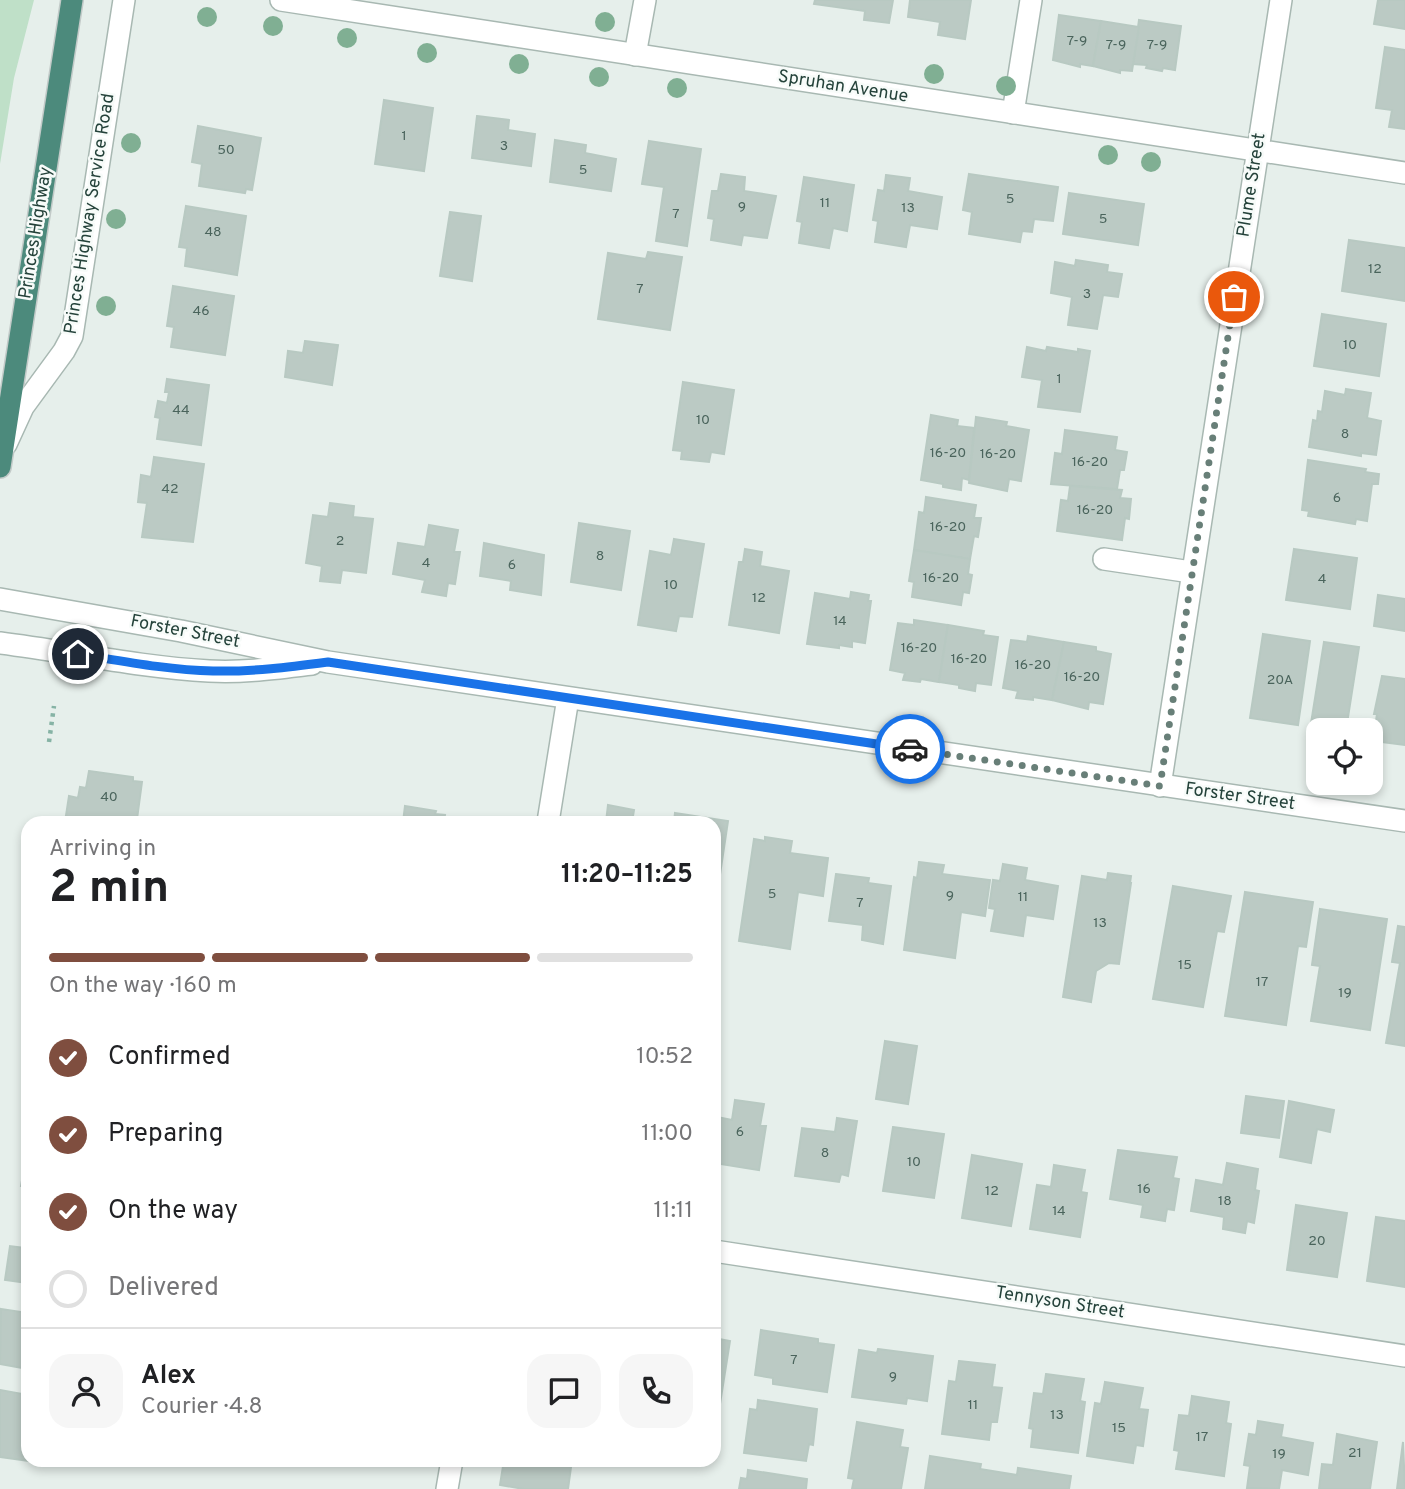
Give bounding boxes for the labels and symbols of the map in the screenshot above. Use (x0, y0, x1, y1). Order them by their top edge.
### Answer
house number: 7-9 (1067, 33, 1087, 50)
house number: 7-9 (1106, 37, 1126, 54)
house number: 7-9 (1147, 37, 1167, 54)
street label: Spruhan Avenue (776, 65, 910, 109)
street label: Princes Highway Service Road (60, 92, 120, 336)
house number: 1 (401, 128, 407, 145)
street label: Plume Street (1232, 131, 1272, 239)
house number: 3 (500, 138, 508, 155)
house number: 50 (217, 142, 235, 159)
house number: 5 (579, 162, 587, 179)
street label: Princes Highway (14, 165, 58, 301)
house number: 5 (1006, 191, 1014, 208)
house number: 11 (820, 195, 830, 212)
house number: 9 (738, 199, 746, 216)
house number: 13 (901, 200, 915, 217)
house number: 7 (672, 206, 680, 223)
house number: 5 (1099, 211, 1107, 228)
house number: 48 (204, 224, 222, 241)
house number: 12 (1368, 261, 1382, 278)
pin (1204, 267, 1264, 327)
house number: 7 (636, 281, 644, 298)
house number: 3 (1083, 286, 1091, 303)
house number: 46 (192, 303, 210, 320)
house number: 10 (1343, 337, 1357, 354)
house number: 1 (1056, 371, 1062, 388)
house number: 44 (172, 402, 190, 419)
house number: 10 (696, 412, 710, 429)
house number: 8 (1341, 426, 1349, 443)
house number: 16-20 (930, 445, 966, 462)
house number: 16-20 (980, 446, 1016, 463)
house number: 16-20 (1072, 454, 1108, 471)
house number: 42 (161, 481, 179, 498)
house number: 6 (1333, 490, 1341, 507)
house number: 16-20 (1077, 502, 1113, 519)
house number: 16-20 (930, 519, 966, 536)
house number: 2 (336, 533, 344, 550)
house number: 8 (596, 548, 604, 565)
house number: 4 (422, 555, 430, 572)
house number: 6 (508, 557, 516, 574)
house number: 16-20 (923, 570, 959, 587)
house number: 4 (1318, 571, 1326, 588)
house number: 10 (664, 577, 678, 594)
house number: 12 (752, 590, 766, 607)
street label: Forster Street (128, 610, 242, 654)
house number: 14 (833, 613, 847, 630)
pin (48, 624, 108, 684)
house number: 16-20 (901, 640, 937, 657)
house number: 16-20 (951, 651, 987, 668)
house number: 16-20 (1015, 657, 1051, 674)
house number: 16-20 (1064, 669, 1100, 686)
house number: 20A (1267, 672, 1293, 689)
courier (875, 714, 945, 784)
street label: Forster Street (1183, 778, 1297, 816)
house number: 40 (100, 789, 118, 806)
house number: 5 (768, 886, 776, 903)
house number: 9 (946, 888, 954, 905)
house number: 11 (1018, 889, 1028, 906)
house number: 7 (856, 895, 864, 912)
house number: 13 (1093, 915, 1107, 932)
house number: 15 (1178, 957, 1192, 974)
house number: 17 (1256, 974, 1268, 991)
house number: 19 (1338, 985, 1352, 1002)
house number: 6 (736, 1124, 744, 1141)
house number: 8 (821, 1145, 829, 1162)
house number: 10 (907, 1154, 921, 1171)
house number: 16 (1137, 1181, 1151, 1198)
house number: 12 (985, 1183, 999, 1200)
house number: 18 (1218, 1193, 1232, 1210)
house number: 14 (1052, 1203, 1066, 1220)
house number: 20 (1308, 1233, 1326, 1250)
street label: Tennyson Street (994, 1281, 1126, 1325)
house number: 7 (790, 1352, 798, 1369)
house number: 9 (889, 1369, 897, 1386)
house number: 11 (968, 1397, 978, 1414)
house number: 13 (1050, 1407, 1064, 1424)
house number: 15 (1112, 1420, 1126, 1437)
house number: 17 (1196, 1429, 1208, 1446)
house number: 21 (1348, 1445, 1362, 1462)
house number: 19 (1272, 1446, 1286, 1463)

